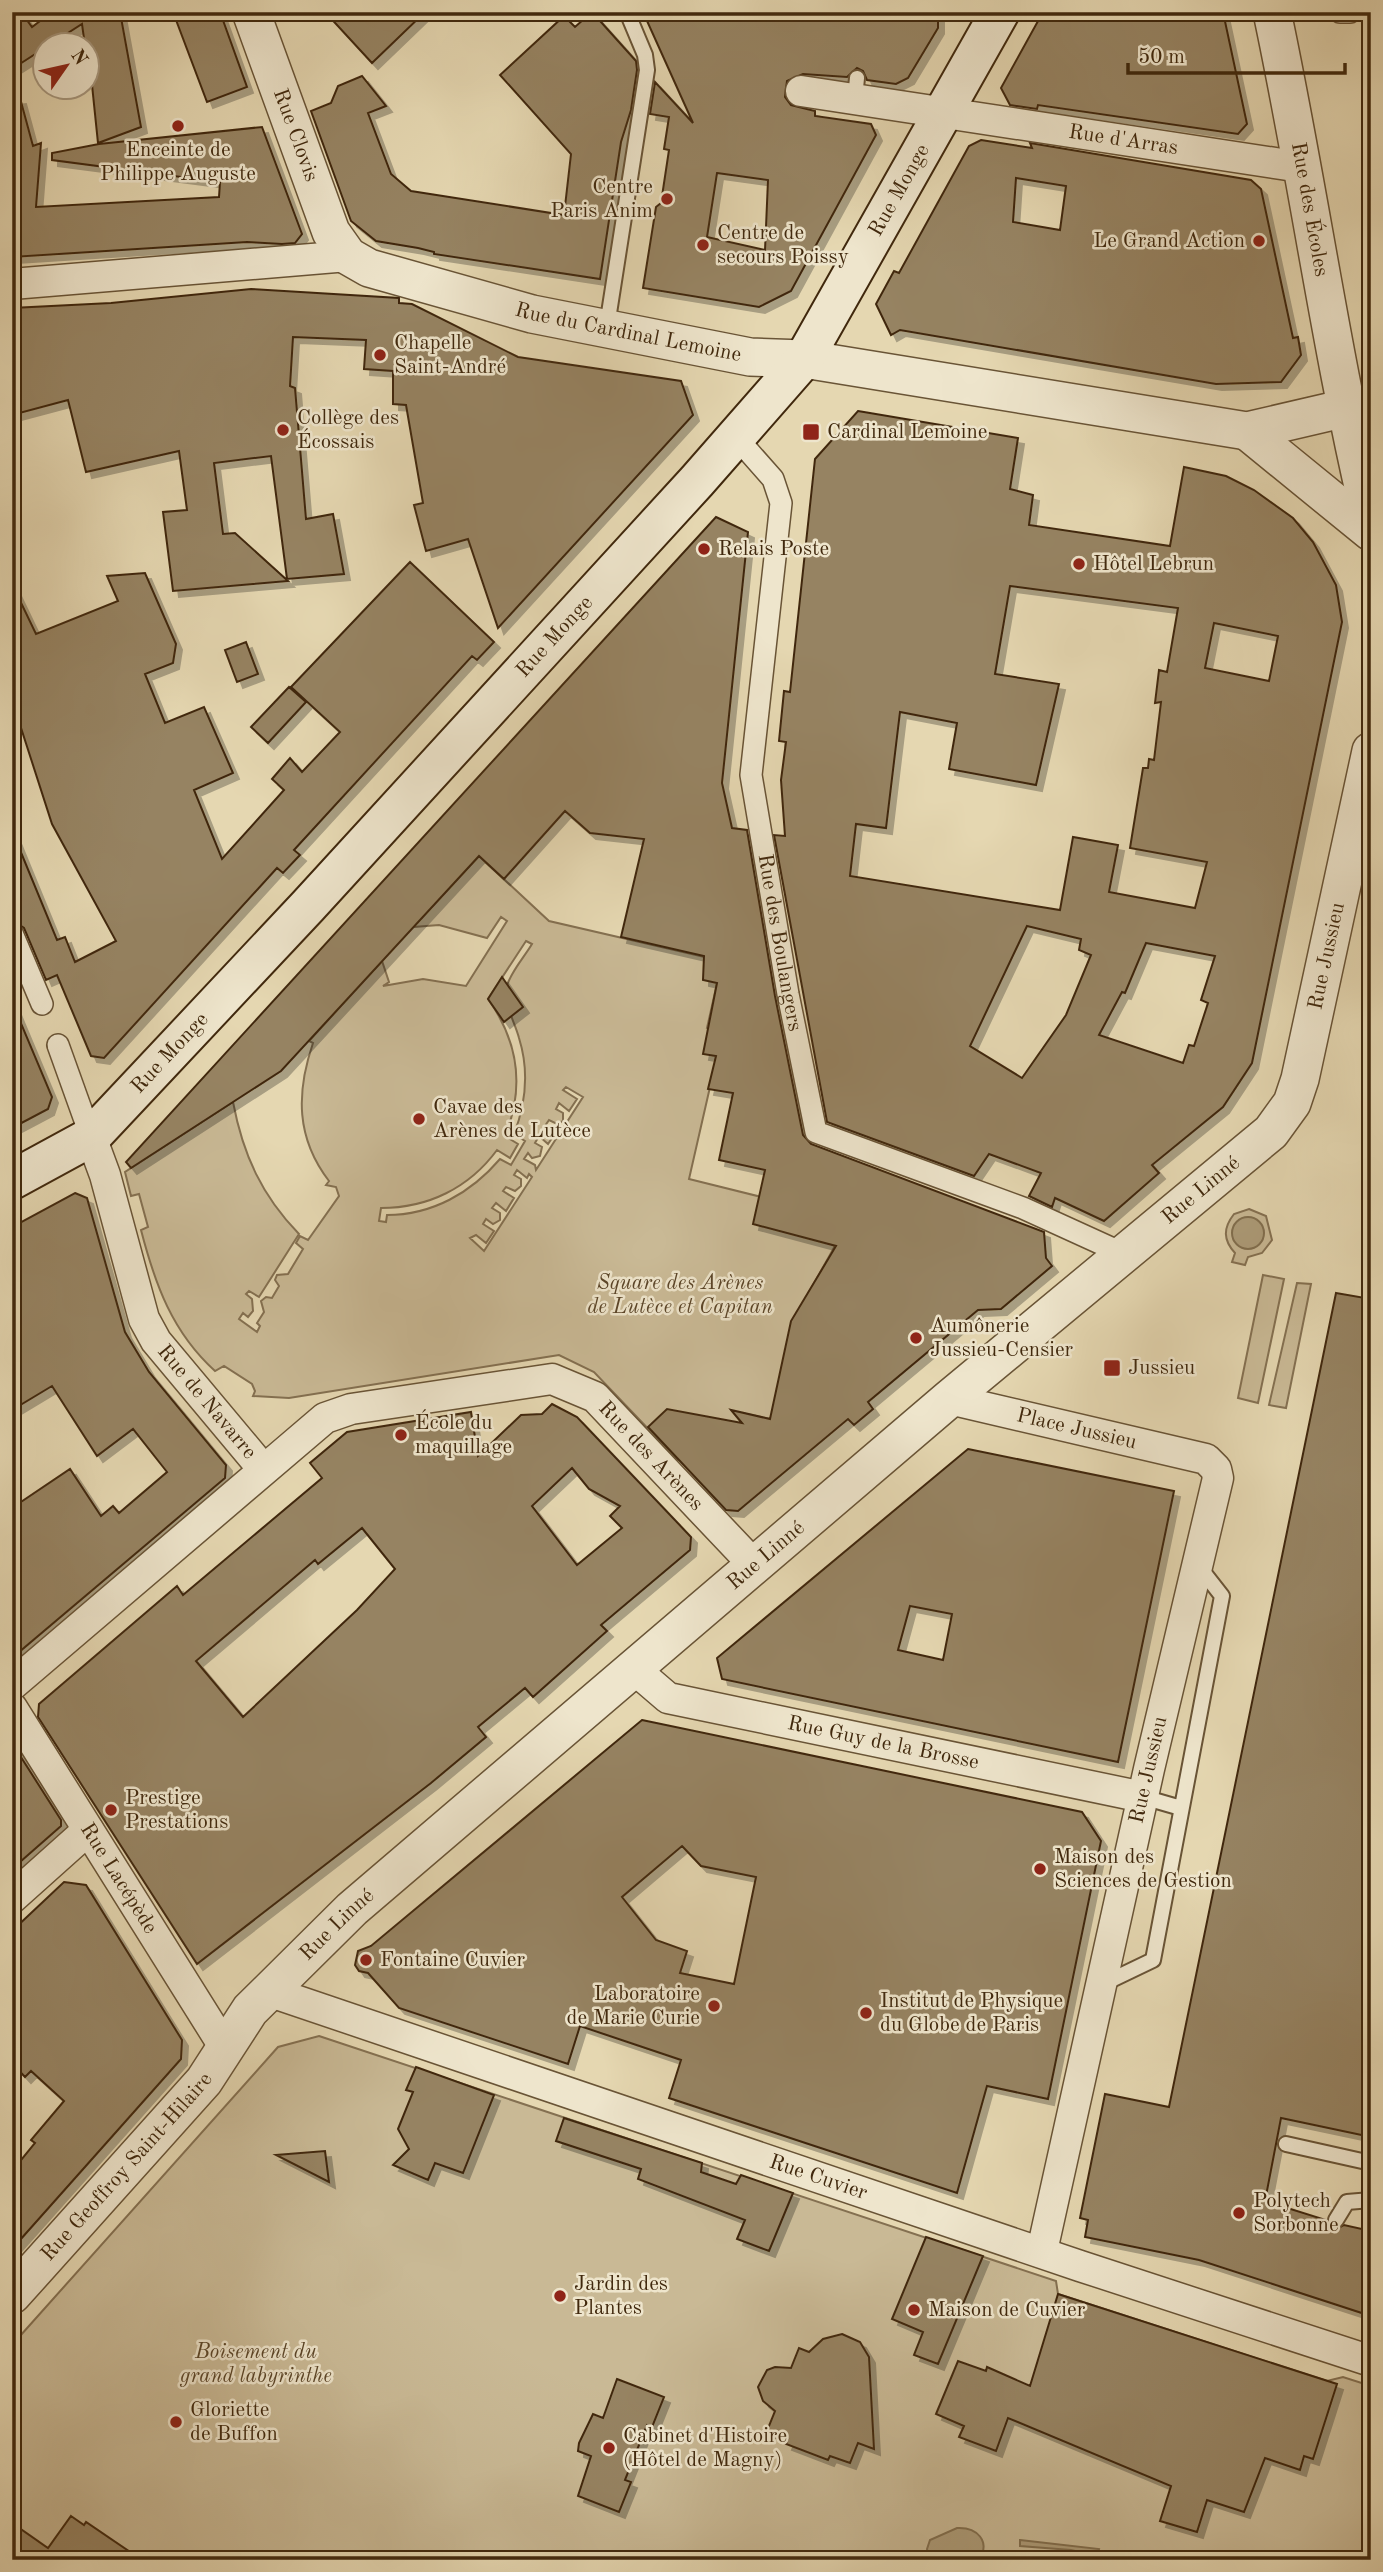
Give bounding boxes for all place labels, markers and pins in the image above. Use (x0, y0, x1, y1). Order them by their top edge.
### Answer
marker: Enceinte de Philippe Auguste (170, 118, 186, 134)
place label: Enceinte de Philippe Auguste (100, 140, 256, 185)
place label: Centre Paris Anim (550, 177, 653, 222)
marker: Centre Paris Anim (659, 191, 675, 207)
place label: Centre de secours Poissy (717, 223, 849, 268)
place label: Le Grand Action (1093, 231, 1245, 252)
marker: Le Grand Action (1251, 233, 1267, 249)
marker: Centre de secours Poissy (695, 237, 711, 253)
place label: Chapelle Saint-André (394, 333, 506, 378)
marker: Chapelle Saint-André (372, 347, 388, 363)
place label: Collège des Écossais (297, 408, 399, 453)
marker: Collège des Écossais (275, 422, 291, 438)
marker: Cardinal Lemoine (801, 422, 821, 442)
place label: Cardinal Lemoine (827, 422, 987, 443)
place label: Relais Poste (718, 539, 829, 560)
marker: Relais Poste (696, 541, 712, 557)
place label: Hôtel Lebrun (1093, 554, 1214, 575)
marker: Hôtel Lebrun (1071, 556, 1087, 572)
place label: Cavae des Arènes de Lutèce (433, 1097, 591, 1142)
marker: Cavae des Arènes de Lutèce (411, 1111, 427, 1127)
place label: Aumônerie Jussieu-Censier (930, 1316, 1074, 1361)
marker: Aumônerie Jussieu-Censier (908, 1330, 924, 1346)
marker: Jussieu (1102, 1358, 1122, 1378)
place label: Jussieu (1128, 1358, 1195, 1379)
place label: École du maquillage (415, 1409, 512, 1458)
marker: École du maquillage (393, 1427, 409, 1443)
place label: Prestige Prestations (125, 1788, 228, 1833)
marker: Prestige Prestations (103, 1802, 119, 1818)
place label: Maison des Sciences de Gestion (1054, 1847, 1232, 1892)
marker: Maison des Sciences de Gestion (1032, 1861, 1048, 1877)
place label: Fontaine Cuvier (380, 1950, 525, 1971)
marker: Fontaine Cuvier (358, 1952, 374, 1968)
place label: Laboratoire de Marie Curie (566, 1984, 700, 2029)
place label: Institut de Physique du Globe de Paris (880, 1991, 1063, 2036)
marker: Laboratoire de Marie Curie (706, 1998, 722, 2014)
marker: Institut de Physique du Globe de Paris (858, 2005, 874, 2021)
place label: Polytech Sorbonne (1253, 2191, 1339, 2236)
marker: Polytech Sorbonne (1231, 2205, 1247, 2221)
place label: Jardin des Plantes (574, 2274, 668, 2319)
marker: Jardin des Plantes (552, 2288, 568, 2304)
place label: Maison de Cuvier (928, 2300, 1086, 2321)
marker: Maison de Cuvier (906, 2302, 922, 2318)
place label: Gloriette de Buffon (190, 2400, 278, 2445)
marker: Gloriette de Buffon (168, 2414, 184, 2430)
place label: Cabinet d'Histoire (Hôtel de Magny) (623, 2426, 787, 2471)
marker: Cabinet d'Histoire (Hôtel de Magny) (601, 2440, 617, 2456)

